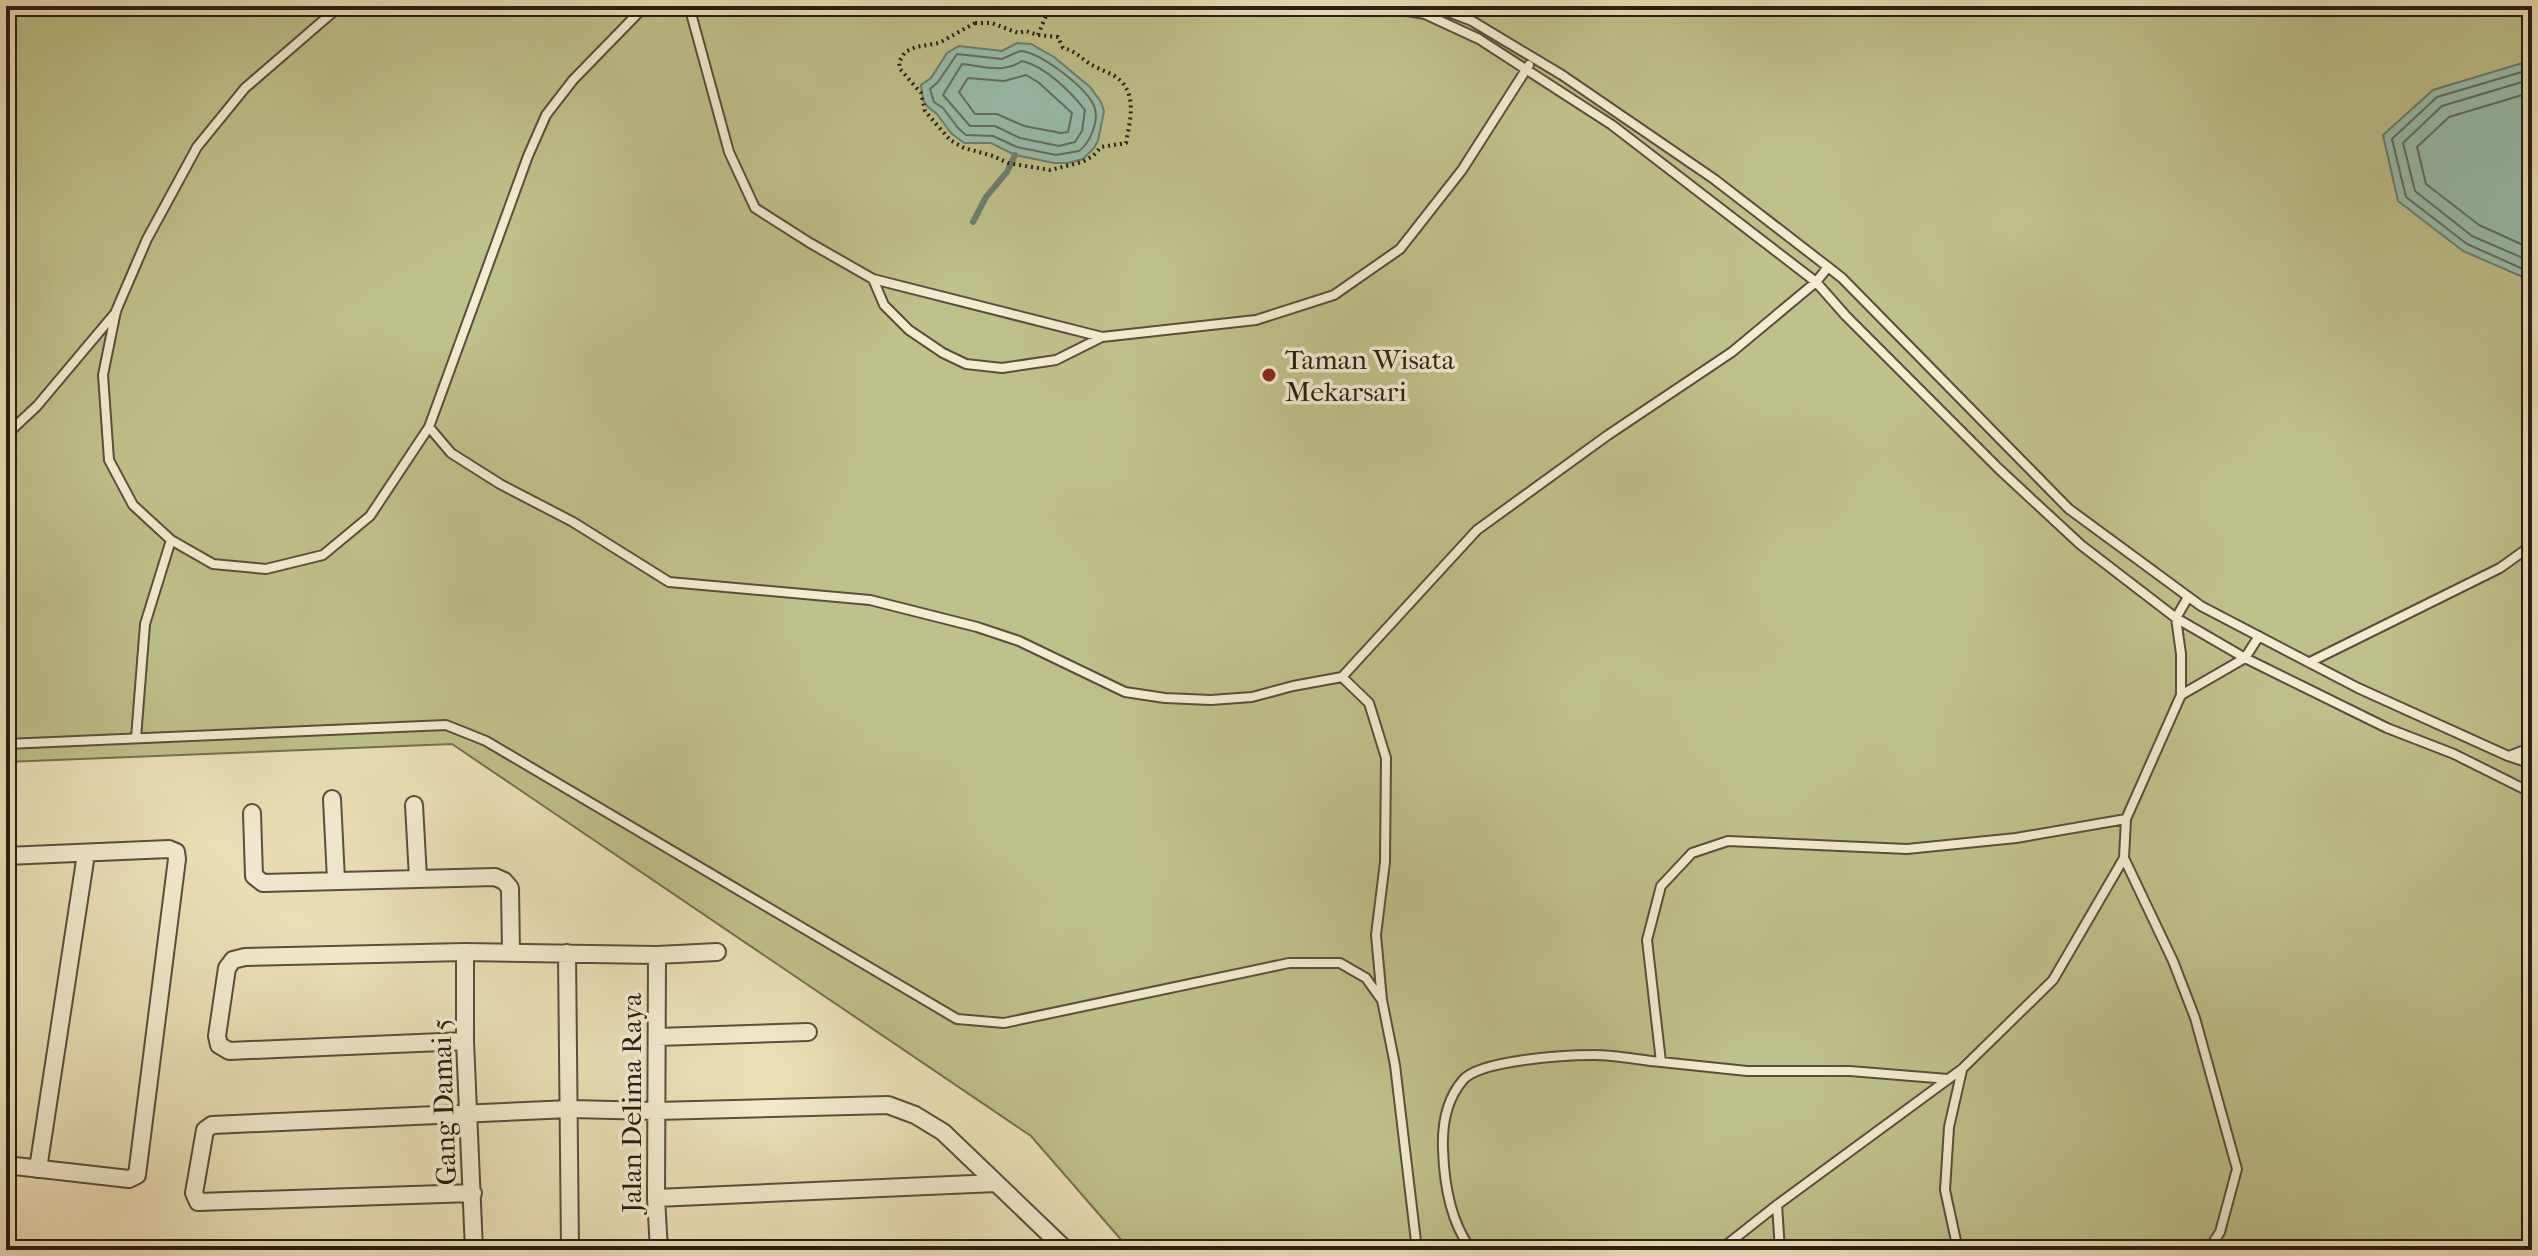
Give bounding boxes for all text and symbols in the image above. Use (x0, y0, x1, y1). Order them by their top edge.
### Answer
place label: Taman Wisata Mekarsari (1285, 343, 1456, 408)
marker: Taman Wisata Mekarsari (1260, 366, 1278, 384)
street label: Jalan Delima Raya (615, 992, 648, 1215)
street label: Gang Damai 5 (424, 1018, 463, 1186)

